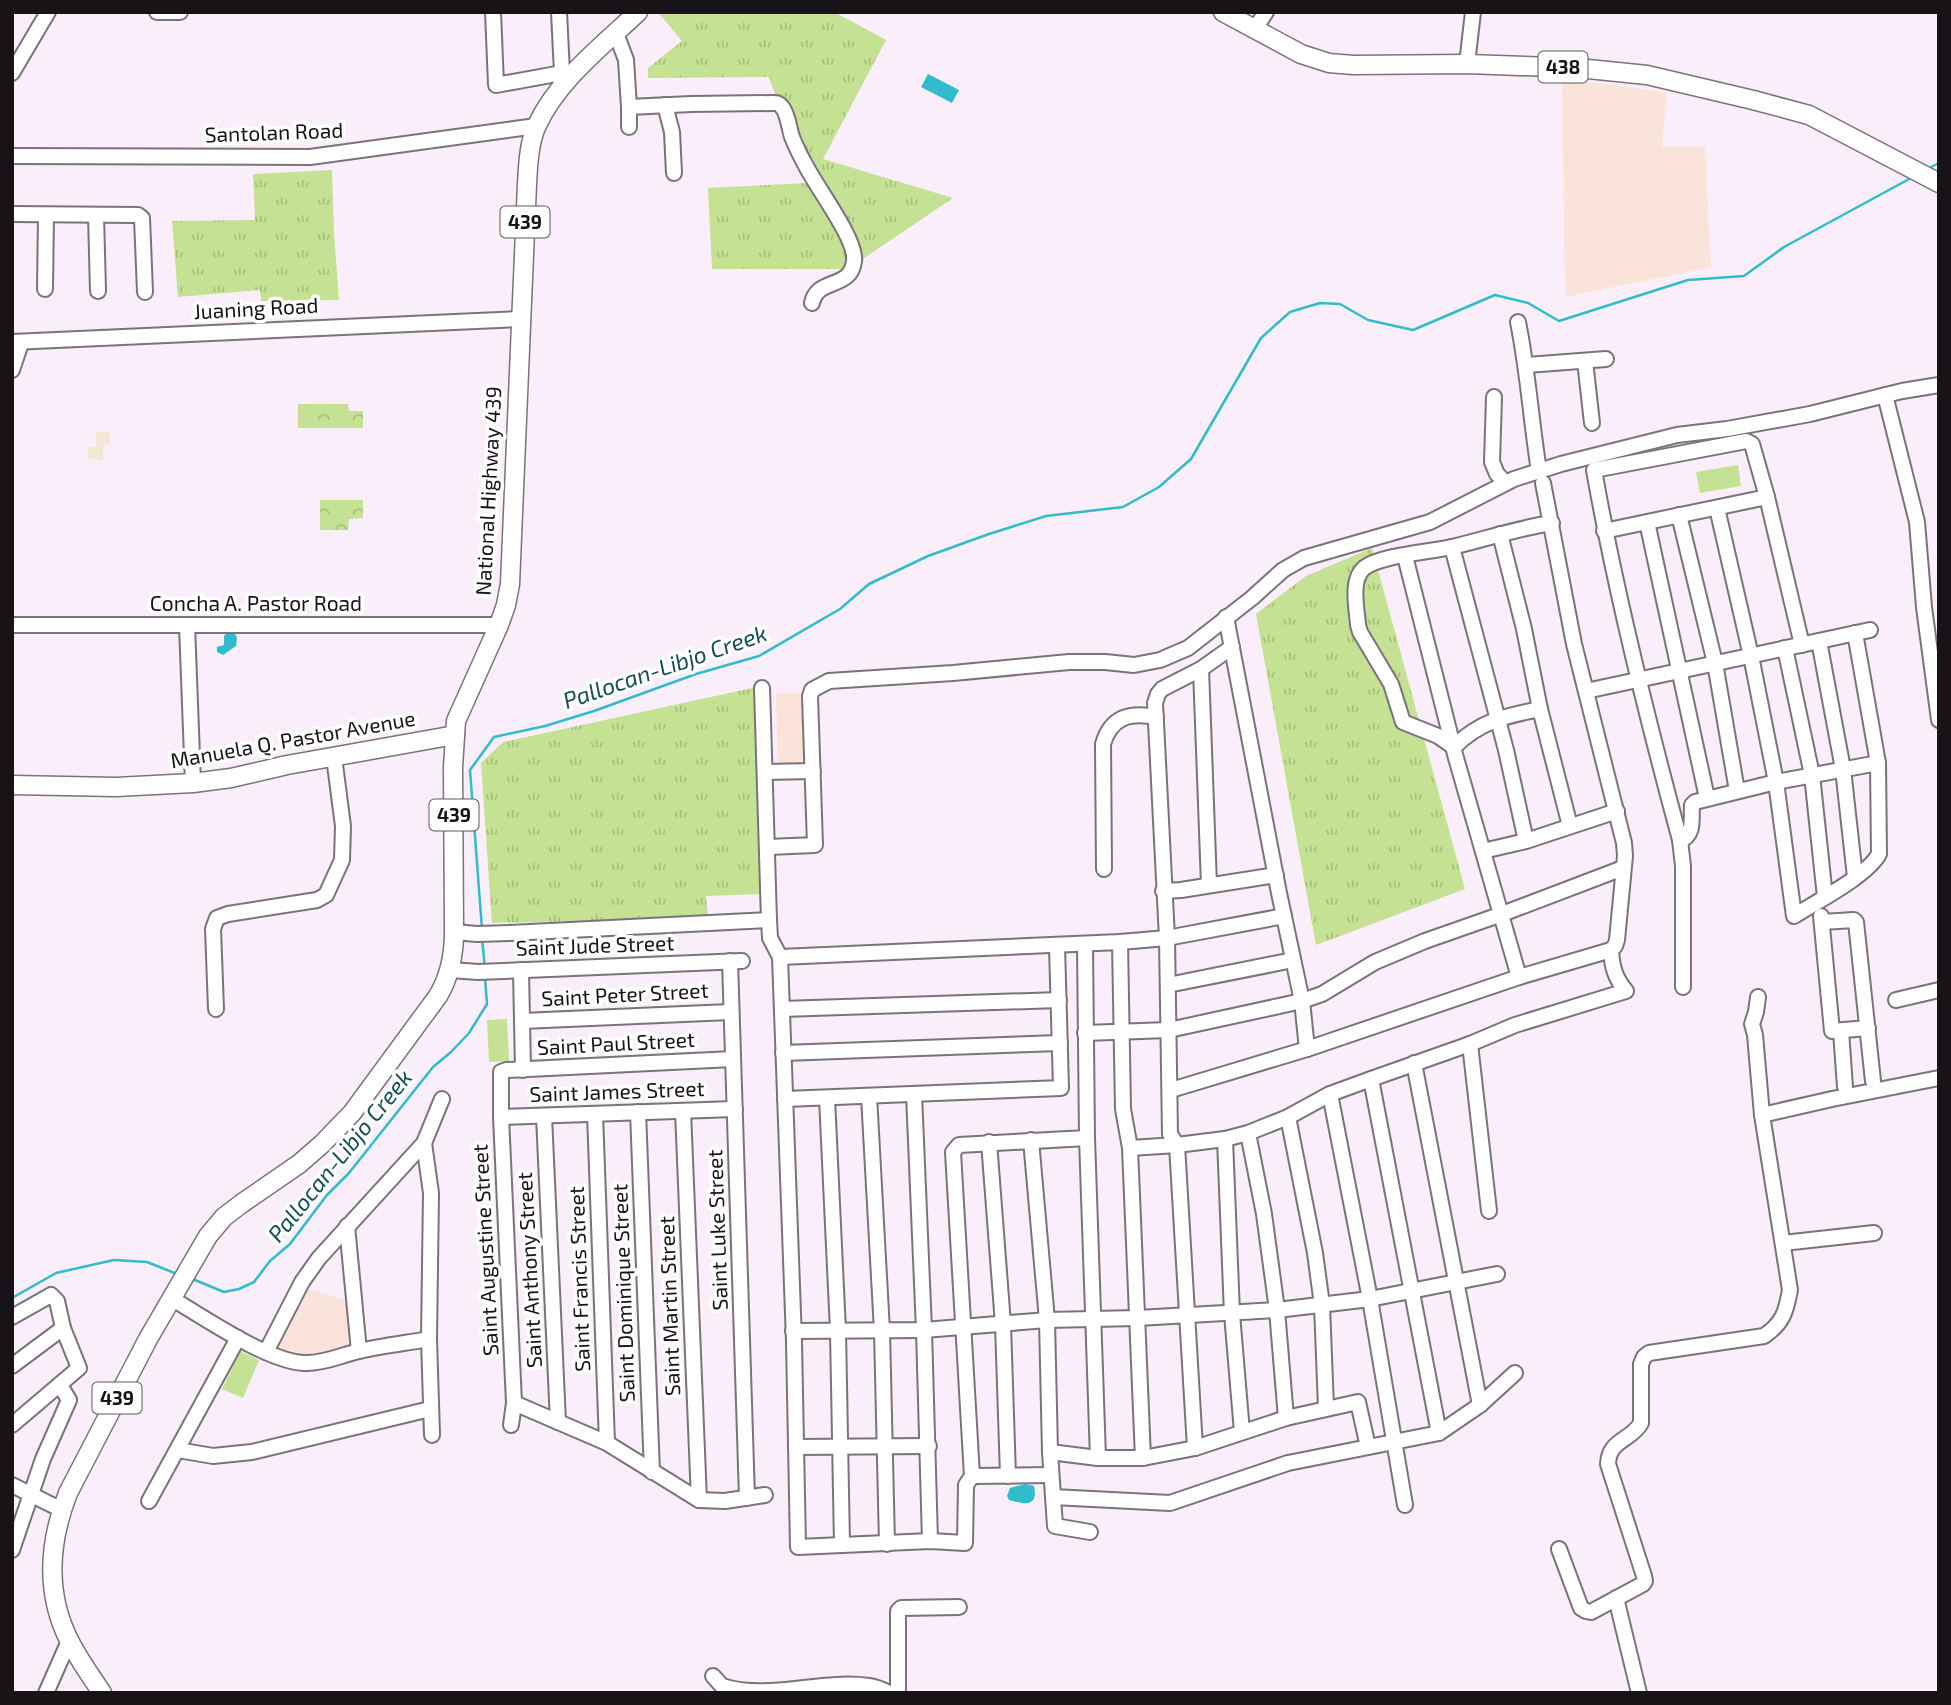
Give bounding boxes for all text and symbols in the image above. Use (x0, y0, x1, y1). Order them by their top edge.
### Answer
road number: 438 (1538, 52, 1588, 82)
street label: Santolan Road (204, 117, 344, 146)
road number: 439 (500, 206, 550, 238)
street label: Juaning Road (193, 292, 319, 323)
street label: National Highway 439 (470, 386, 505, 596)
street label: Concha A. Pastor Road (150, 590, 362, 615)
water label: Pallocan-Libjo Creek (559, 618, 770, 714)
street label: Manuela Q. Pastor Avenue (168, 705, 417, 773)
road number: 439 (430, 800, 478, 830)
street label: Saint Jude Street (515, 929, 675, 960)
street label: Saint Peter Street (541, 977, 709, 1010)
street label: Saint Paul Street (536, 1026, 695, 1059)
water label: Pallocan-Libjo Creek (261, 1063, 417, 1247)
street label: Saint James Street (529, 1075, 705, 1106)
street label: Saint Augustine Street (466, 1144, 503, 1357)
street label: Saint Luke Street (701, 1149, 732, 1311)
street label: Saint Anthony Street (511, 1171, 546, 1369)
street label: Saint Dominique Street (606, 1183, 639, 1403)
street label: Saint Francis Street (563, 1186, 594, 1372)
street label: Saint Martin Street (653, 1216, 684, 1397)
road number: 439 (92, 1382, 142, 1414)

